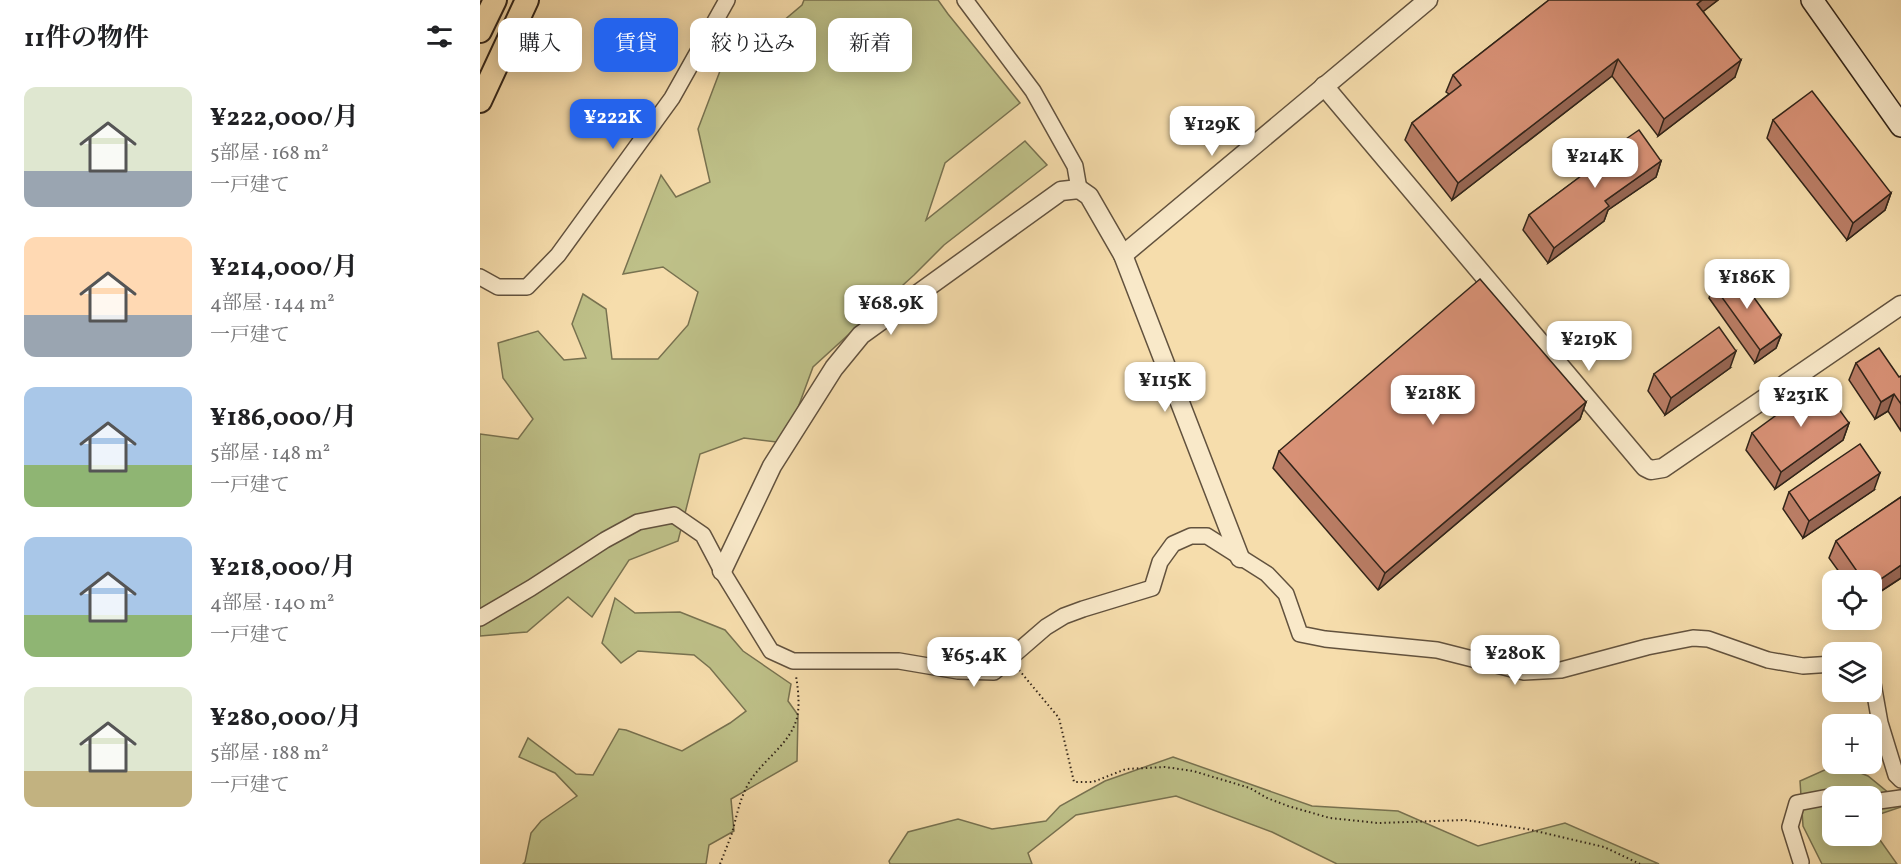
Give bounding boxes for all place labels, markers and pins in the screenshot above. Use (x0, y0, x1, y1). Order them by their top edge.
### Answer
pin: ¥222K (571, 99, 655, 150)
pin: ¥129K (1170, 106, 1254, 157)
pin: ¥214K (1553, 138, 1637, 189)
pin: ¥186K (1705, 259, 1789, 310)
pin: ¥68.9K (842, 285, 940, 336)
pin: ¥219K (1547, 321, 1631, 372)
pin: ¥115K (1123, 362, 1207, 413)
pin: ¥218K (1391, 375, 1475, 426)
pin: ¥231K (1759, 377, 1843, 428)
pin: ¥280K (1473, 635, 1557, 686)
pin: ¥65.4K (925, 637, 1023, 688)

